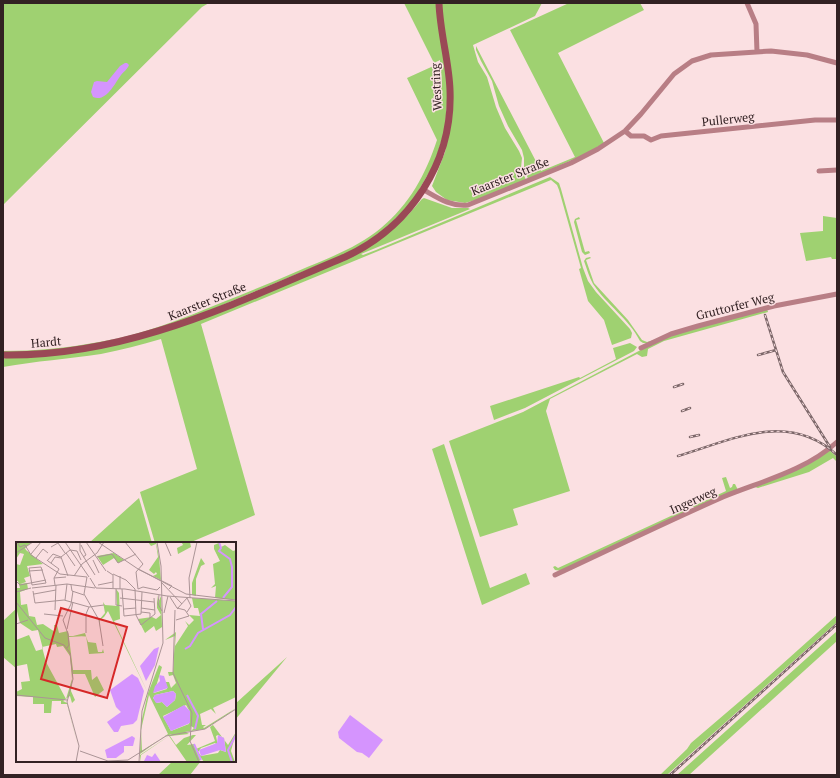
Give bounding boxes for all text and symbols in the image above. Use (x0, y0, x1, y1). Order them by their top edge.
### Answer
street label: Westring (427, 62, 445, 111)
street label: Pullerweg (701, 109, 756, 129)
street label: Kaarster Straße (469, 154, 551, 198)
street label: Kaarster Straße (166, 279, 248, 323)
street label: Gruttorfer Weg (694, 289, 776, 323)
street label: Hardt (30, 333, 62, 351)
street label: Ingerweg (667, 483, 719, 517)
inset map (16, 542, 236, 762)

